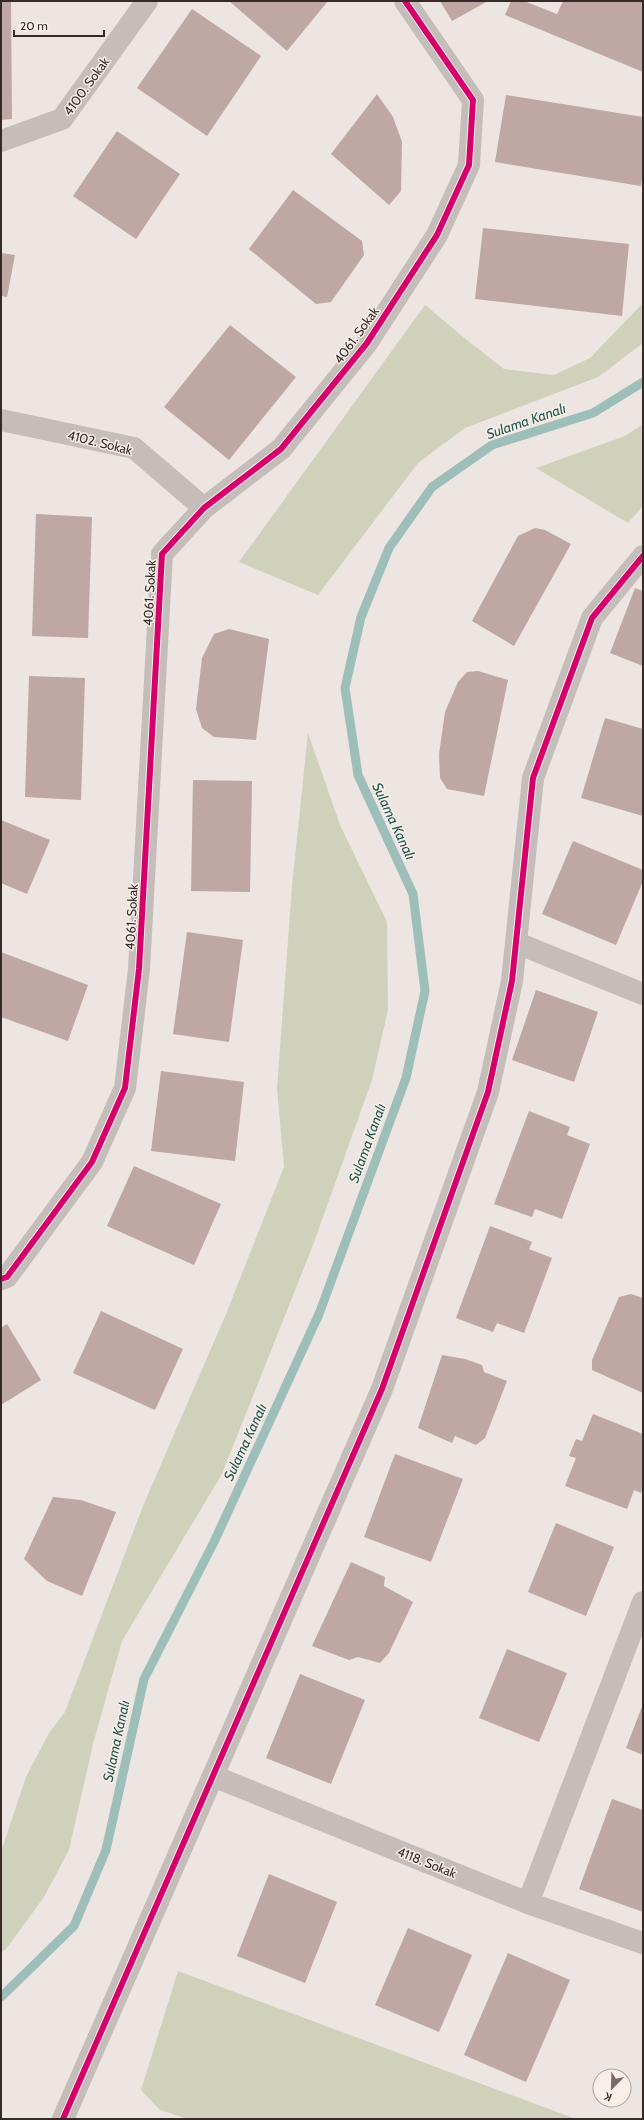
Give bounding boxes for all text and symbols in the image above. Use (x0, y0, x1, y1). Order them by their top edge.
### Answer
scale bar (14, 12, 104, 38)
text: 20 m (20, 18, 48, 33)
street label: 4100. Sokak (60, 54, 113, 118)
street label: 4061. Sokak (330, 303, 382, 367)
water label: Sulama Kanalı (484, 399, 568, 443)
street label: 4102. Sokak (66, 426, 134, 458)
street label: 4061. Sokak (139, 559, 159, 627)
water label: Sulama Kanalı (368, 780, 420, 862)
street label: 4061. Sokak (121, 883, 141, 951)
water label: Sulama Kanalı (344, 1101, 390, 1185)
water label: Sulama Kanalı (219, 1401, 271, 1483)
water label: Sulama Kanalı (99, 1699, 133, 1783)
street label: 4118. Sokak (395, 1843, 459, 1881)
north arrow (592, 2068, 632, 2108)
text: K (602, 2089, 614, 2105)

